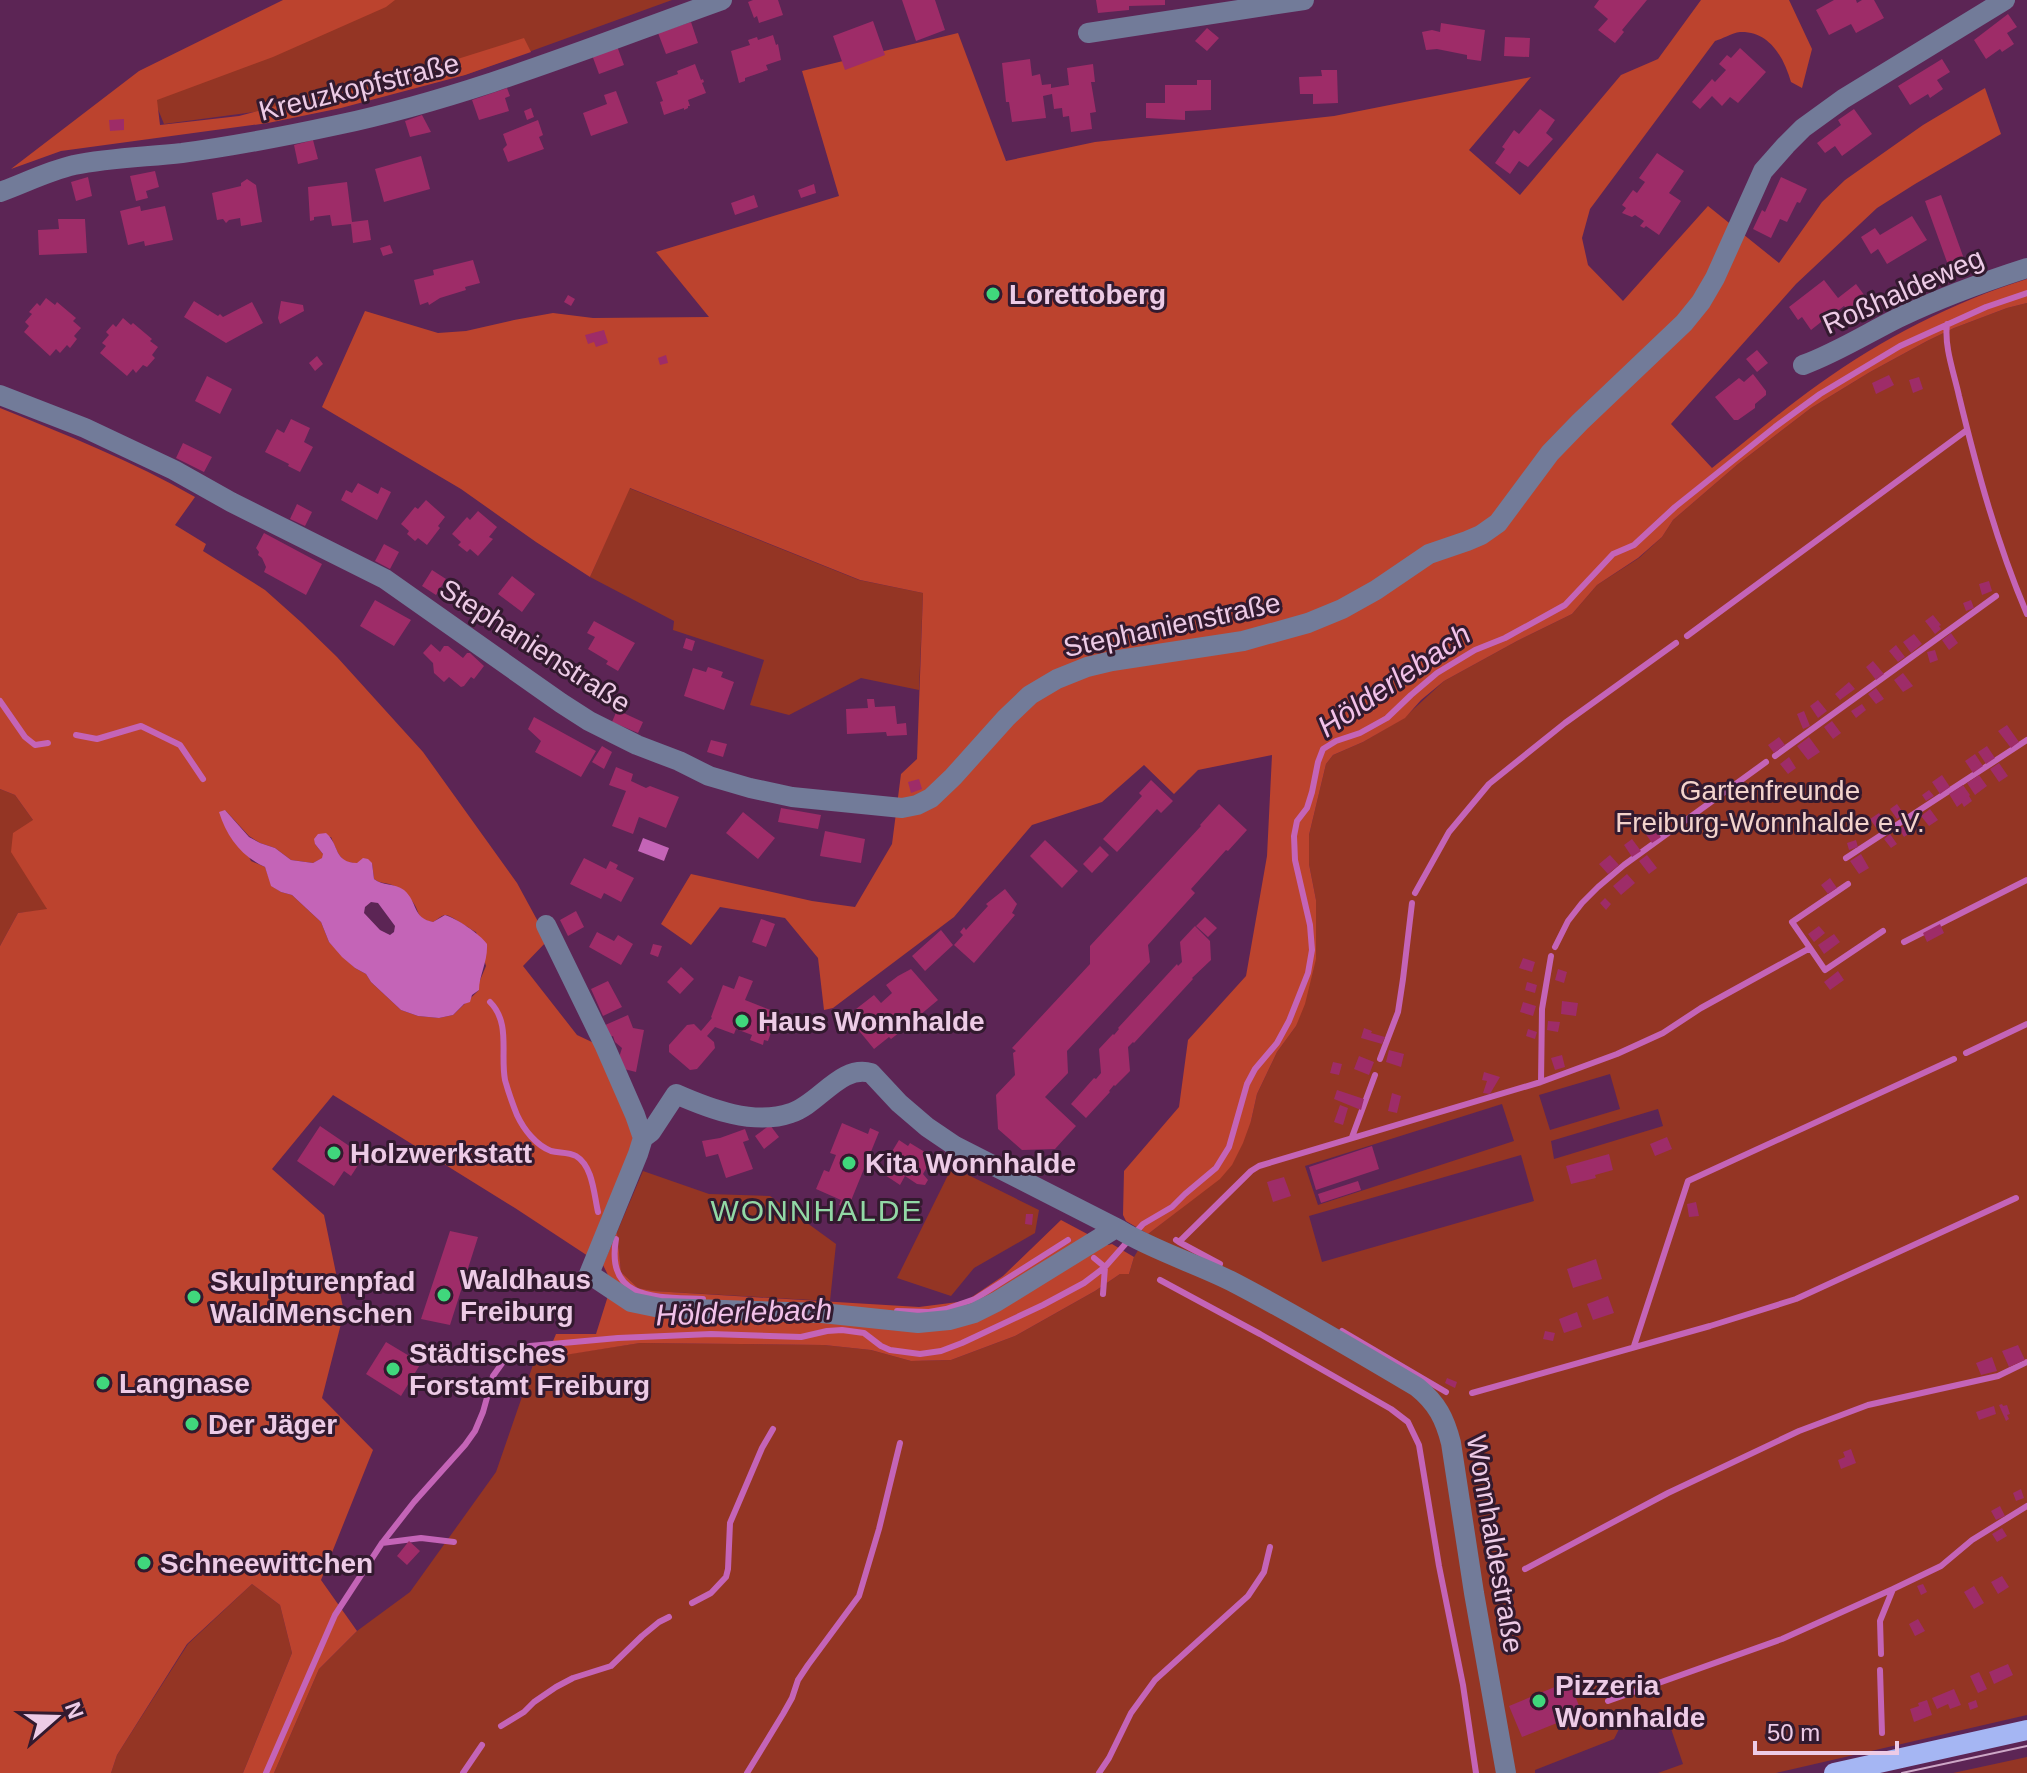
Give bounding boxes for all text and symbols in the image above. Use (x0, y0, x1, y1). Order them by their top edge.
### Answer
street label: Kreuzkopfstraße (256, 47, 462, 127)
street label: Roßhaldeweg (1818, 242, 1988, 340)
place label: Lorettoberg (1009, 279, 1166, 310)
marker: Lorettoberg (984, 285, 1002, 303)
street label: Stephanienstraße (434, 573, 636, 719)
street label: Stephanienstraße (1061, 587, 1283, 663)
water label: Hölderlebach (1311, 617, 1477, 743)
park label: Gartenfreunde Freiburg-Wonnhalde e.V. (1615, 775, 1925, 838)
place label: Haus Wonnhalde (758, 1006, 985, 1037)
marker: Haus Wonnhalde (733, 1012, 751, 1030)
place label: Holzwerkstatt (350, 1138, 532, 1169)
marker: Holzwerkstatt (325, 1144, 343, 1162)
place label: Kita Wonnhalde (865, 1148, 1076, 1179)
marker: Kita Wonnhalde (840, 1154, 858, 1172)
district label: WONNHALDE (710, 1194, 924, 1227)
place label: Waldhaus Freiburg (460, 1264, 591, 1327)
place label: Skulpturenpfad WaldMenschen (210, 1266, 415, 1329)
marker: Waldhaus Freiburg (435, 1286, 453, 1304)
marker: Skulpturenpfad WaldMenschen (185, 1288, 203, 1306)
water label: Hölderlebach (655, 1292, 833, 1332)
place label: Städtisches Forstamt Freiburg (409, 1338, 650, 1401)
marker: Städtisches Forstamt Freiburg (384, 1360, 402, 1378)
place label: Langnase (119, 1368, 250, 1399)
marker: Langnase (94, 1374, 112, 1392)
place label: Der Jäger (208, 1409, 337, 1440)
marker: Der Jäger (183, 1415, 201, 1433)
street label: Wonnhaldestraße (1461, 1433, 1529, 1655)
place label: Schneewittchen (160, 1548, 373, 1579)
marker: Schneewittchen (135, 1554, 153, 1572)
place label: Pizzeria Wonnhalde (1555, 1670, 1705, 1733)
north arrow (16, 1677, 96, 1757)
marker: Pizzeria Wonnhalde (1530, 1692, 1548, 1710)
text: N (60, 1699, 89, 1722)
scale bar (1755, 1705, 1897, 1755)
text: 50 m (1767, 1719, 1820, 1746)

